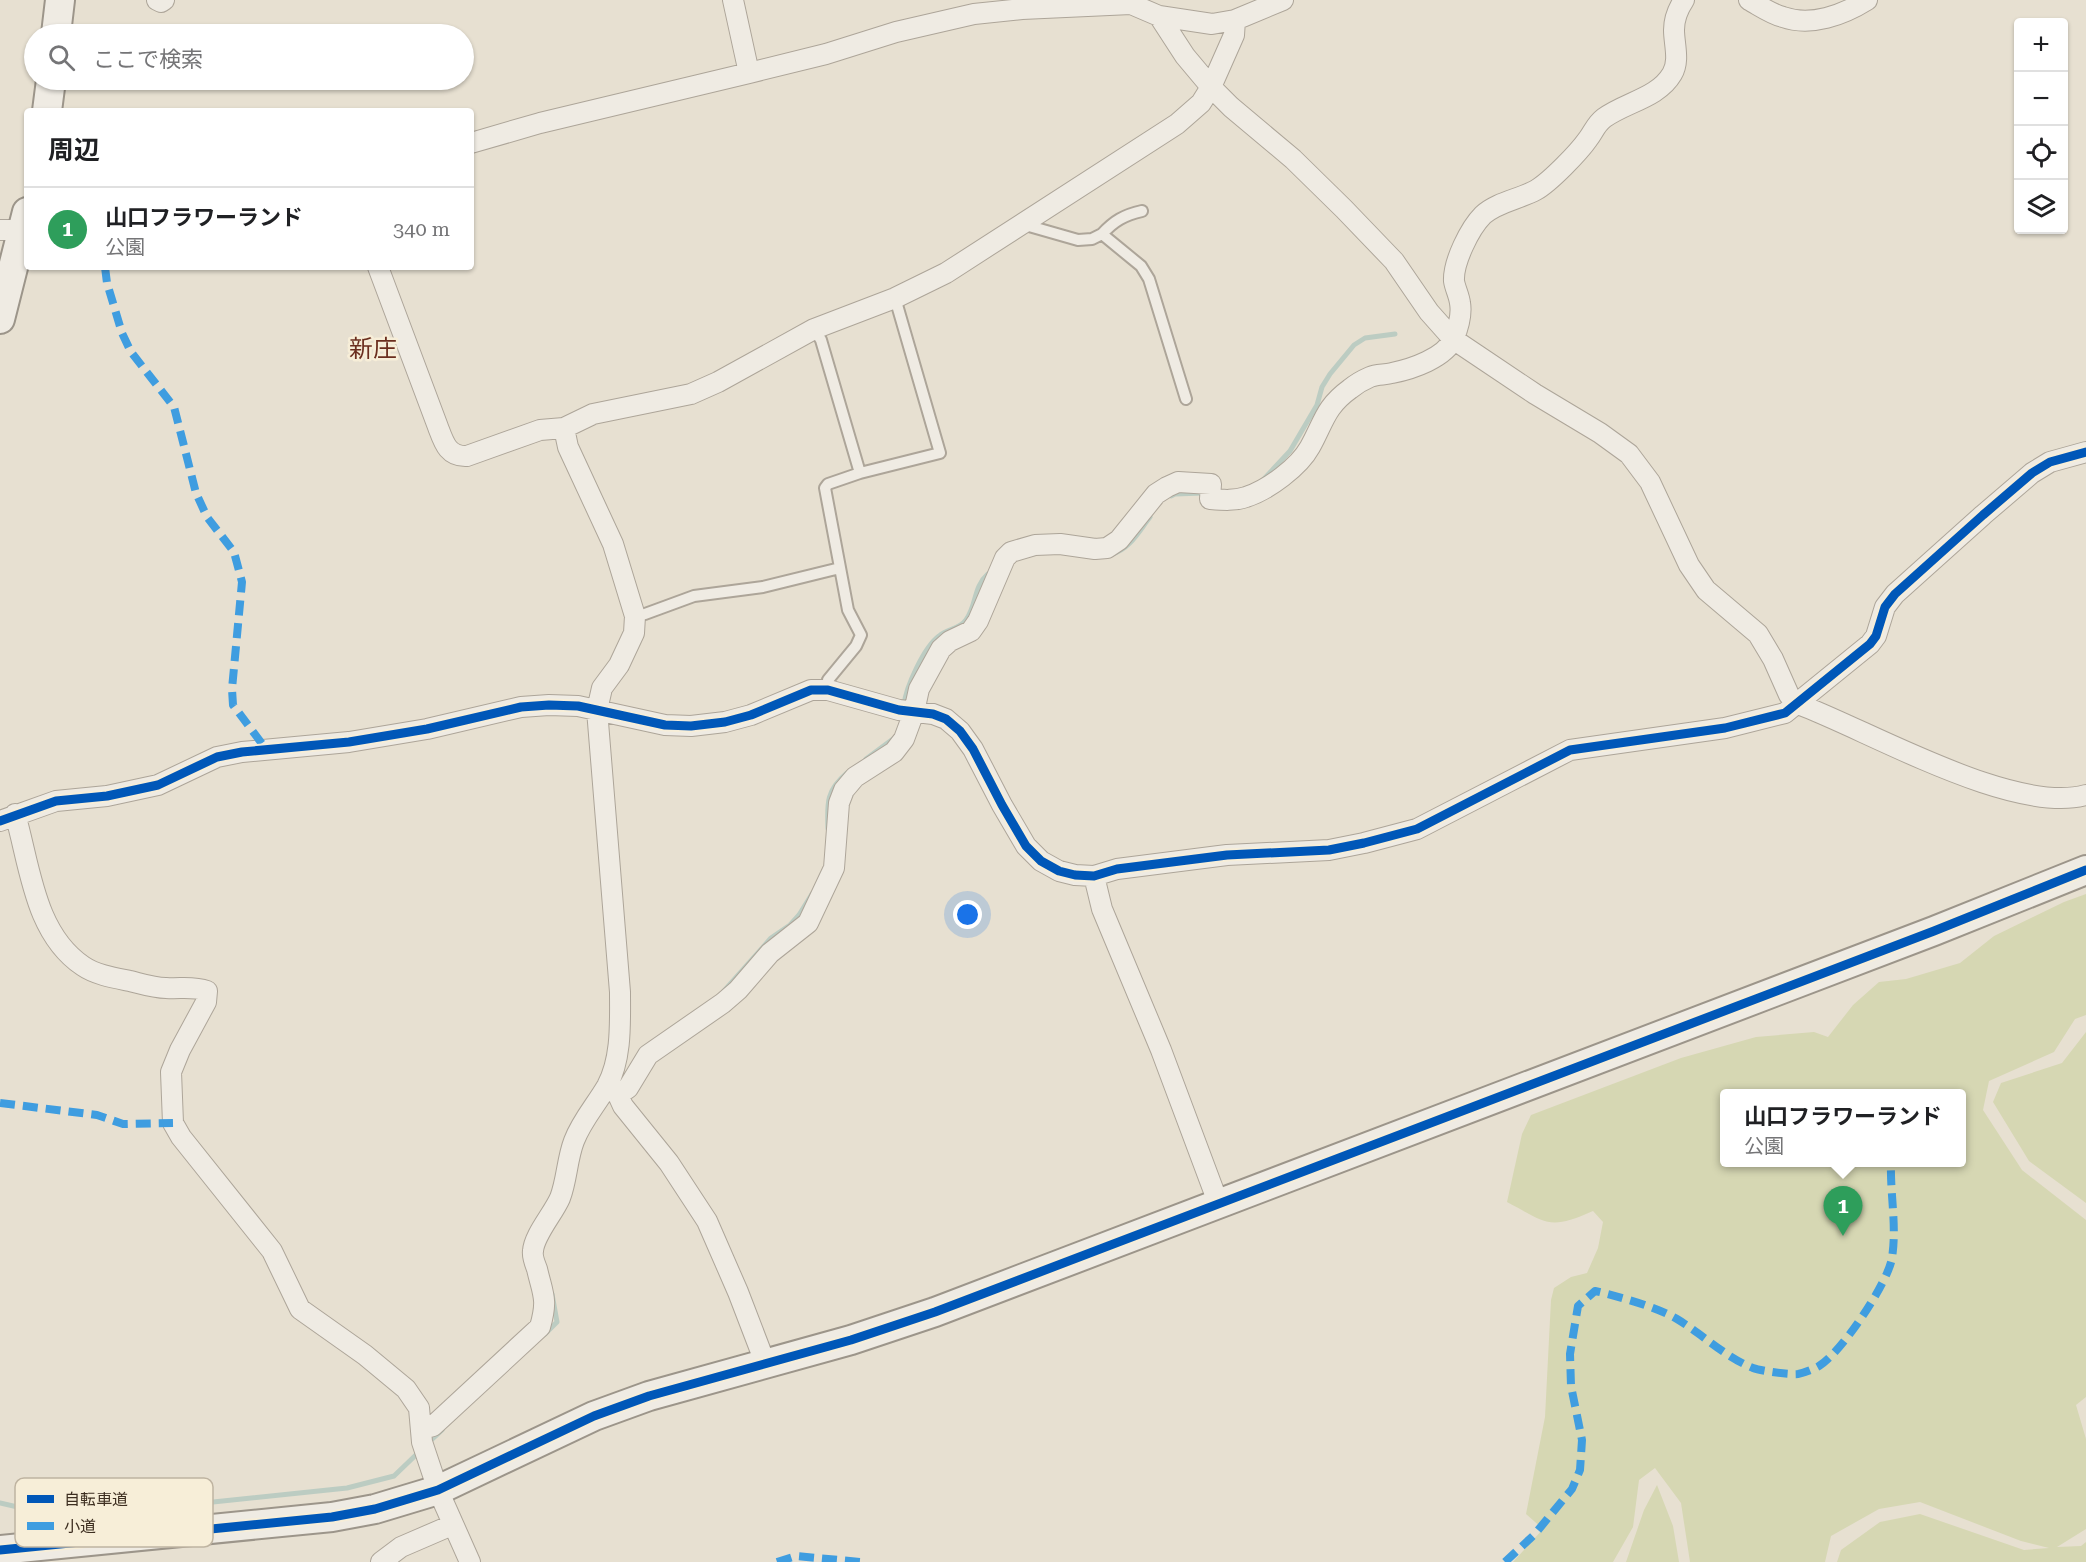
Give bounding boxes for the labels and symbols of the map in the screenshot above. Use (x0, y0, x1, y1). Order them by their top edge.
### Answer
district label: 新庄 (349, 335, 397, 363)
your location (953, 900, 982, 929)
pin: 1 (1824, 1186, 1862, 1236)
legend (15, 1478, 213, 1547)
text: 自転車道 (64, 1490, 128, 1509)
text: 小道 (64, 1517, 96, 1536)

